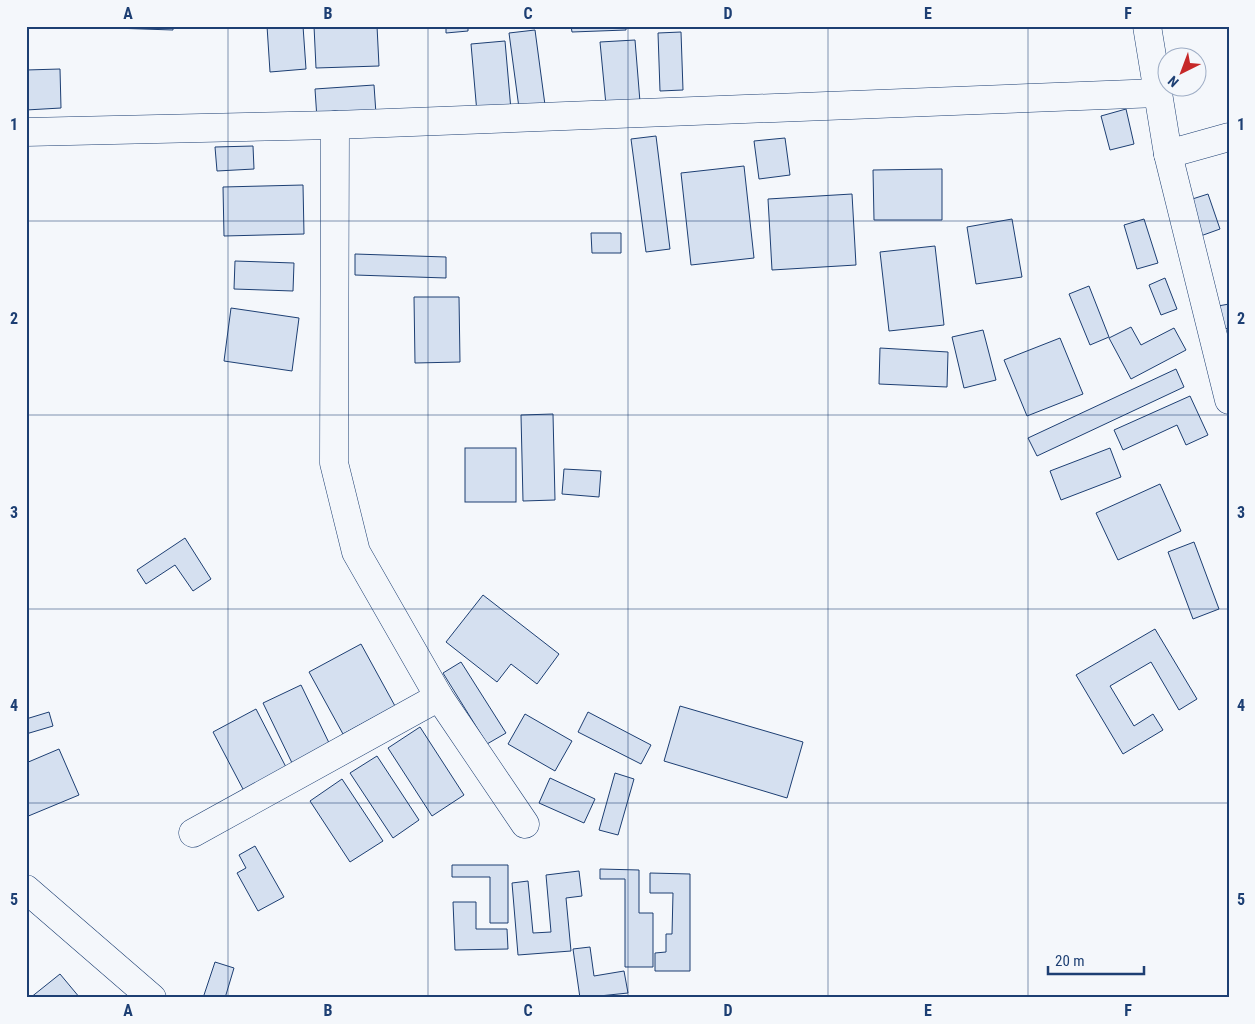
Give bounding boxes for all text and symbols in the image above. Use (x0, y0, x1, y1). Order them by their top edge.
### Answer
text: A (123, 4, 133, 23)
text: B (324, 4, 333, 23)
text: C (523, 4, 533, 23)
text: D (723, 4, 733, 23)
text: E (924, 4, 932, 23)
text: F (1124, 4, 1132, 23)
north arrow (1158, 48, 1208, 98)
text: N (1165, 73, 1182, 90)
text: 1 (10, 115, 18, 134)
text: 1 (1237, 115, 1245, 134)
text: 2 (10, 309, 18, 328)
text: 2 (1237, 309, 1245, 328)
text: 3 (10, 503, 18, 522)
text: 3 (1237, 503, 1245, 522)
text: 4 (10, 696, 18, 715)
text: 4 (1237, 696, 1245, 715)
text: 5 (10, 890, 18, 909)
text: 5 (1237, 890, 1245, 909)
scale bar (1048, 944, 1144, 976)
text: 20 m (1055, 952, 1085, 970)
text: A (123, 1001, 133, 1020)
text: B (324, 1001, 333, 1020)
text: C (523, 1001, 533, 1020)
text: D (723, 1001, 733, 1020)
text: E (924, 1001, 932, 1020)
text: F (1124, 1001, 1132, 1020)

